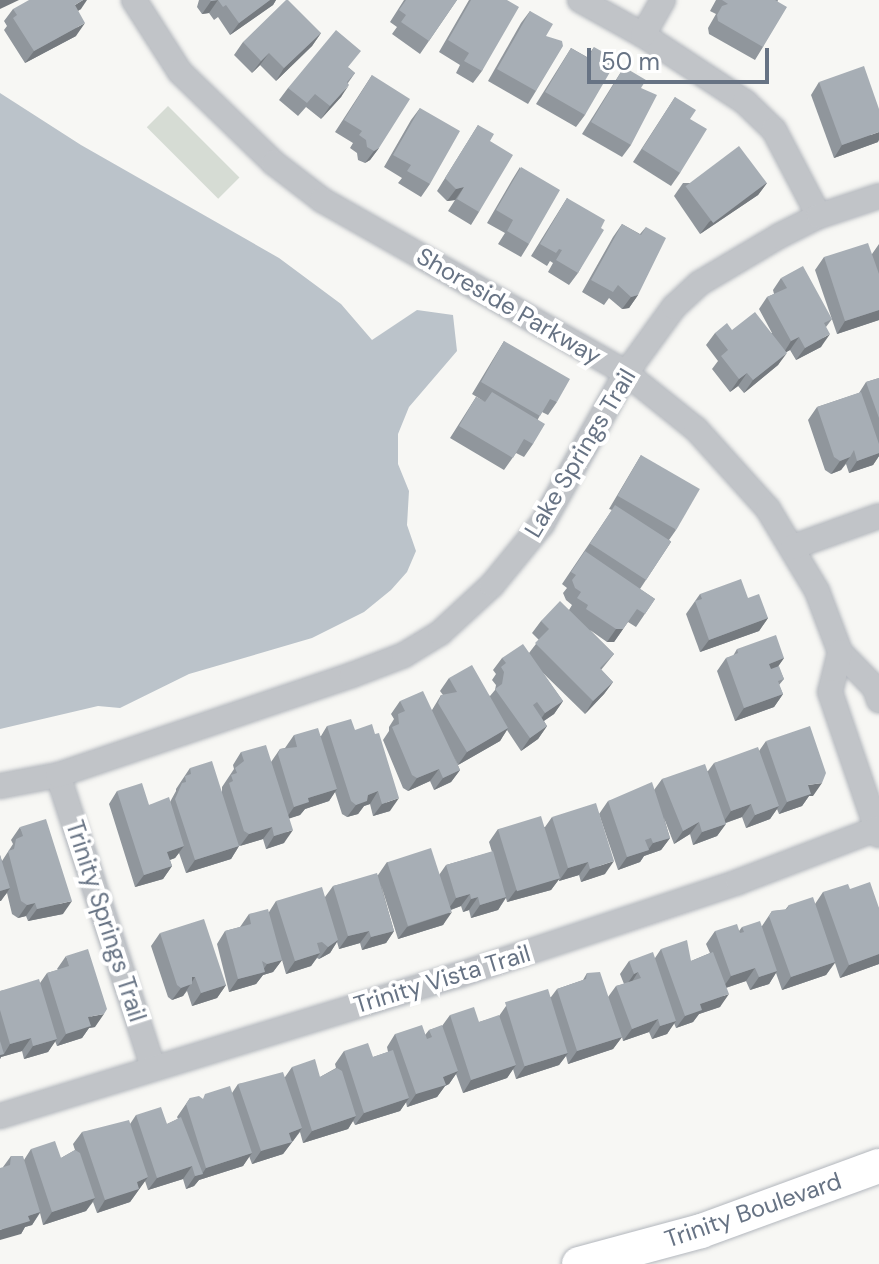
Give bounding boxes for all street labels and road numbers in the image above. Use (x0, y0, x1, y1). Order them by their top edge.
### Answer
street label: Shoreside Parkway (412, 241, 606, 371)
street label: Lake Springs Trail (518, 364, 642, 542)
street label: Trinity Springs Trail (60, 817, 152, 1025)
street label: Trinity Vista Trail (350, 939, 534, 1019)
street label: Trinity Boulevard (661, 1166, 845, 1254)

